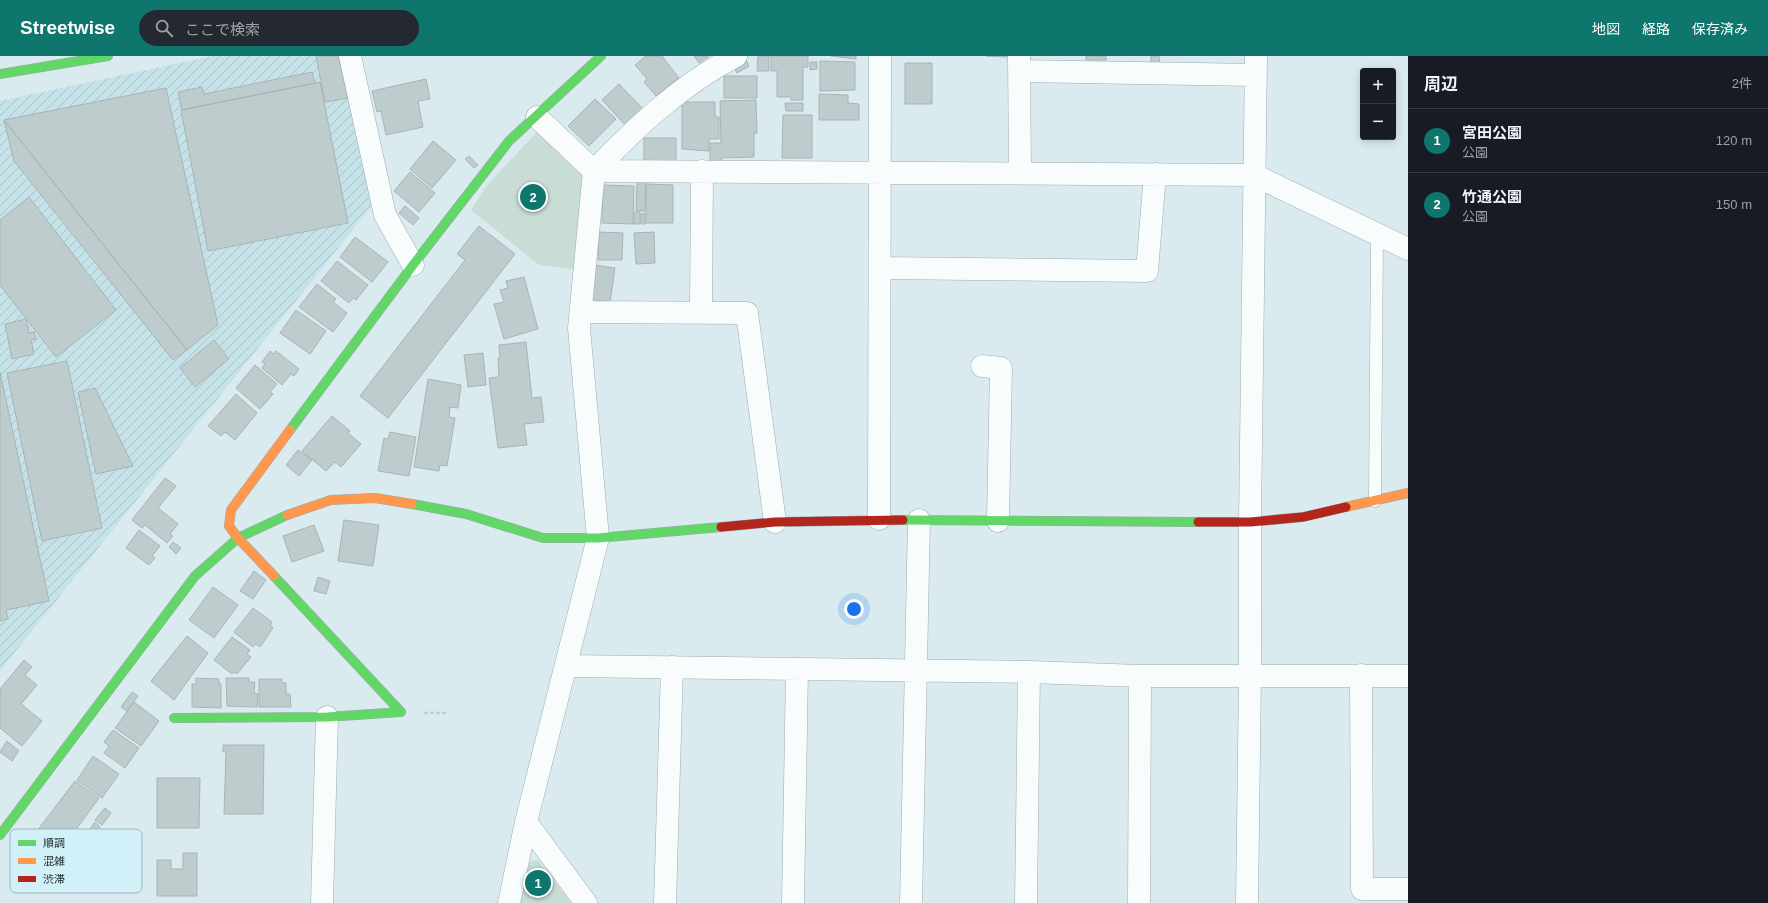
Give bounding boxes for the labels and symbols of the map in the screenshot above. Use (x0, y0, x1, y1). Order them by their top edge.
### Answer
pin: 2 (520, 182, 546, 212)
your location (844, 599, 864, 619)
legend (10, 829, 142, 893)
text: 順調 (43, 837, 65, 849)
text: 混雑 (43, 855, 65, 867)
pin: 1 (525, 868, 551, 898)
text: 渋滞 (43, 873, 65, 885)

